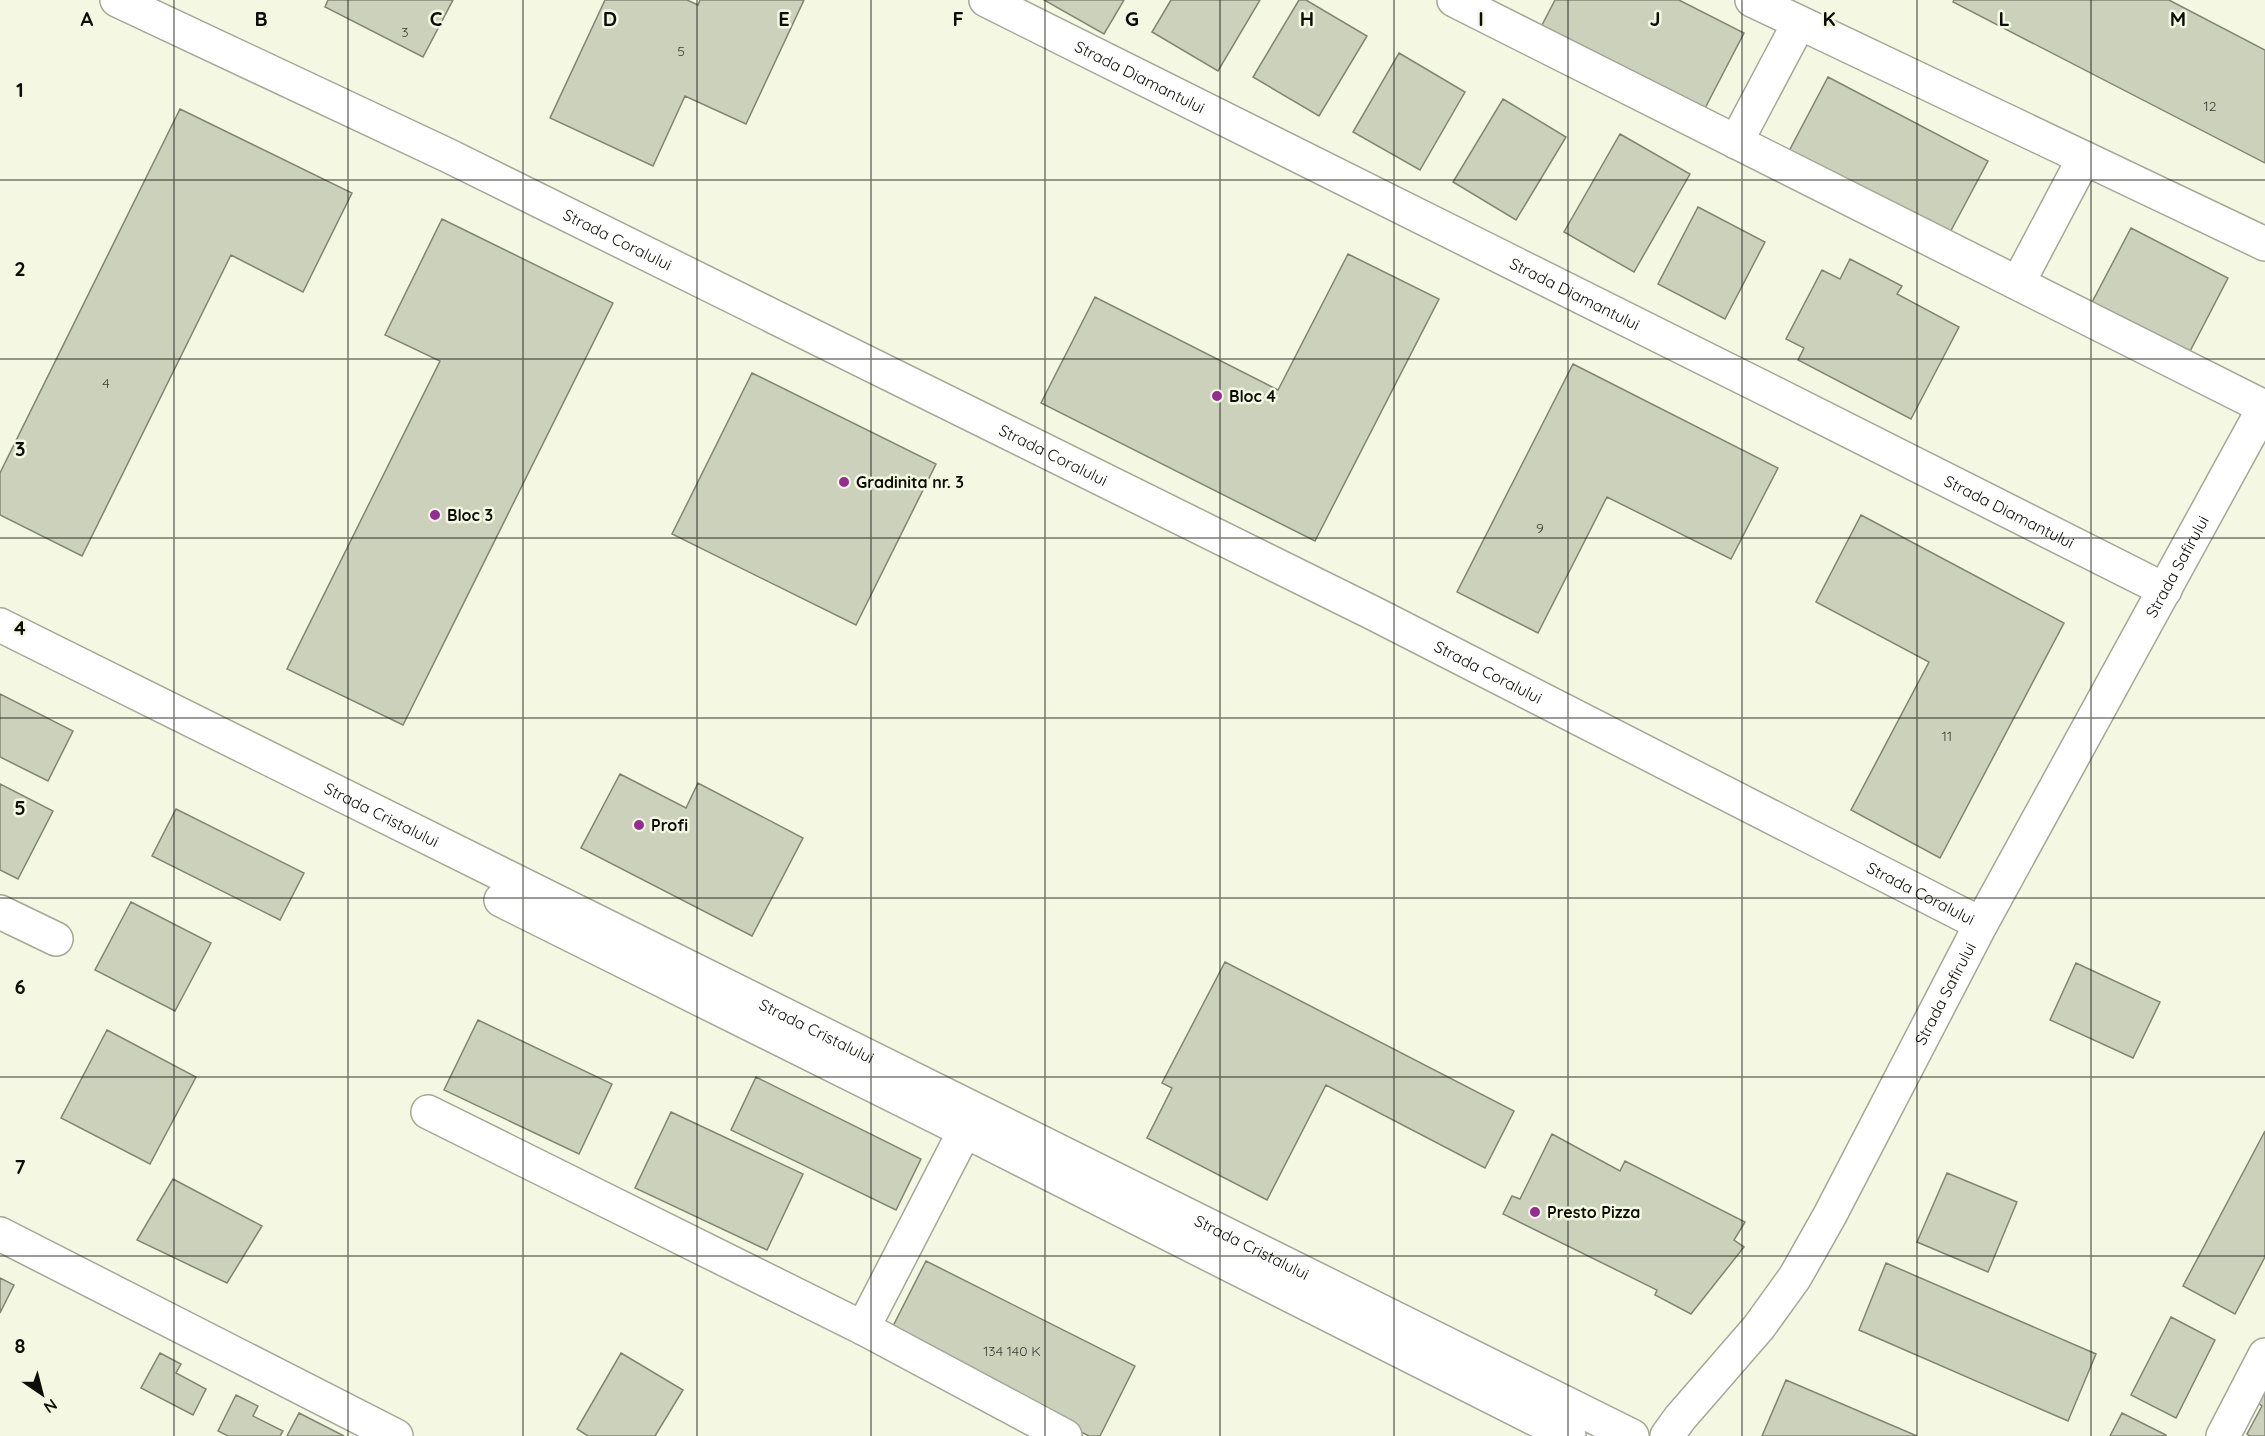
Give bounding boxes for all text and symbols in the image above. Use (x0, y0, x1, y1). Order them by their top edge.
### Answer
text: A (81, 6, 94, 31)
text: B (254, 6, 268, 31)
text: C (430, 6, 443, 31)
text: D (603, 6, 617, 31)
text: E (778, 6, 790, 31)
text: F (952, 6, 964, 31)
text: G (1125, 6, 1139, 31)
text: H (1300, 6, 1314, 31)
text: I (1478, 6, 1484, 31)
text: J (1649, 6, 1661, 31)
text: K (1822, 6, 1836, 31)
text: L (1998, 6, 2010, 31)
text: M (2170, 6, 2186, 31)
house number: 3 (401, 23, 409, 41)
street label: Strada Diamantului (1072, 36, 1208, 118)
house number: 5 (677, 42, 685, 60)
text: 1 (16, 77, 24, 102)
house number: 12 (2204, 97, 2217, 115)
street label: Strada Coralului (560, 204, 675, 275)
street label: Strada Diamantului (1506, 253, 1643, 334)
text: 2 (14, 256, 26, 281)
house number: 4 (102, 374, 110, 392)
place label: Bloc 4 (1229, 386, 1276, 406)
marker: Bloc 4 (1210, 389, 1224, 403)
street label: Strada Coralului (996, 420, 1111, 490)
text: 3 (15, 436, 25, 461)
street label: Strada Diamantului (1941, 470, 2078, 553)
place label: Gradinita nr. 3 (856, 472, 964, 492)
marker: Gradinita nr. 3 (837, 475, 851, 489)
place label: Bloc 3 (447, 505, 493, 525)
marker: Bloc 3 (428, 508, 442, 522)
street label: Strada Safirului (2141, 512, 2213, 621)
house number: 9 (1536, 519, 1544, 537)
text: 4 (14, 615, 26, 640)
street label: Strada Coralului (1431, 636, 1545, 708)
house number: 11 (1942, 727, 1952, 745)
street label: Strada Cristalului (321, 778, 442, 851)
text: 5 (14, 795, 26, 820)
place label: Profi (651, 815, 688, 835)
marker: Profi (632, 818, 646, 832)
street label: Strada Coralului (1863, 857, 1978, 929)
street label: Strada Safirului (1910, 939, 1980, 1048)
text: 6 (14, 974, 26, 999)
street label: Strada Cristalului (756, 994, 877, 1068)
text: 7 (15, 1154, 26, 1179)
place label: Presto Pizza (1547, 1202, 1640, 1222)
marker: Presto Pizza (1528, 1205, 1542, 1219)
street label: Strada Cristalului (1191, 1210, 1313, 1284)
text: 8 (15, 1333, 26, 1358)
house number: 134 140 K (983, 1342, 1041, 1360)
north arrow (12, 1364, 72, 1424)
text: N (40, 1395, 61, 1418)

